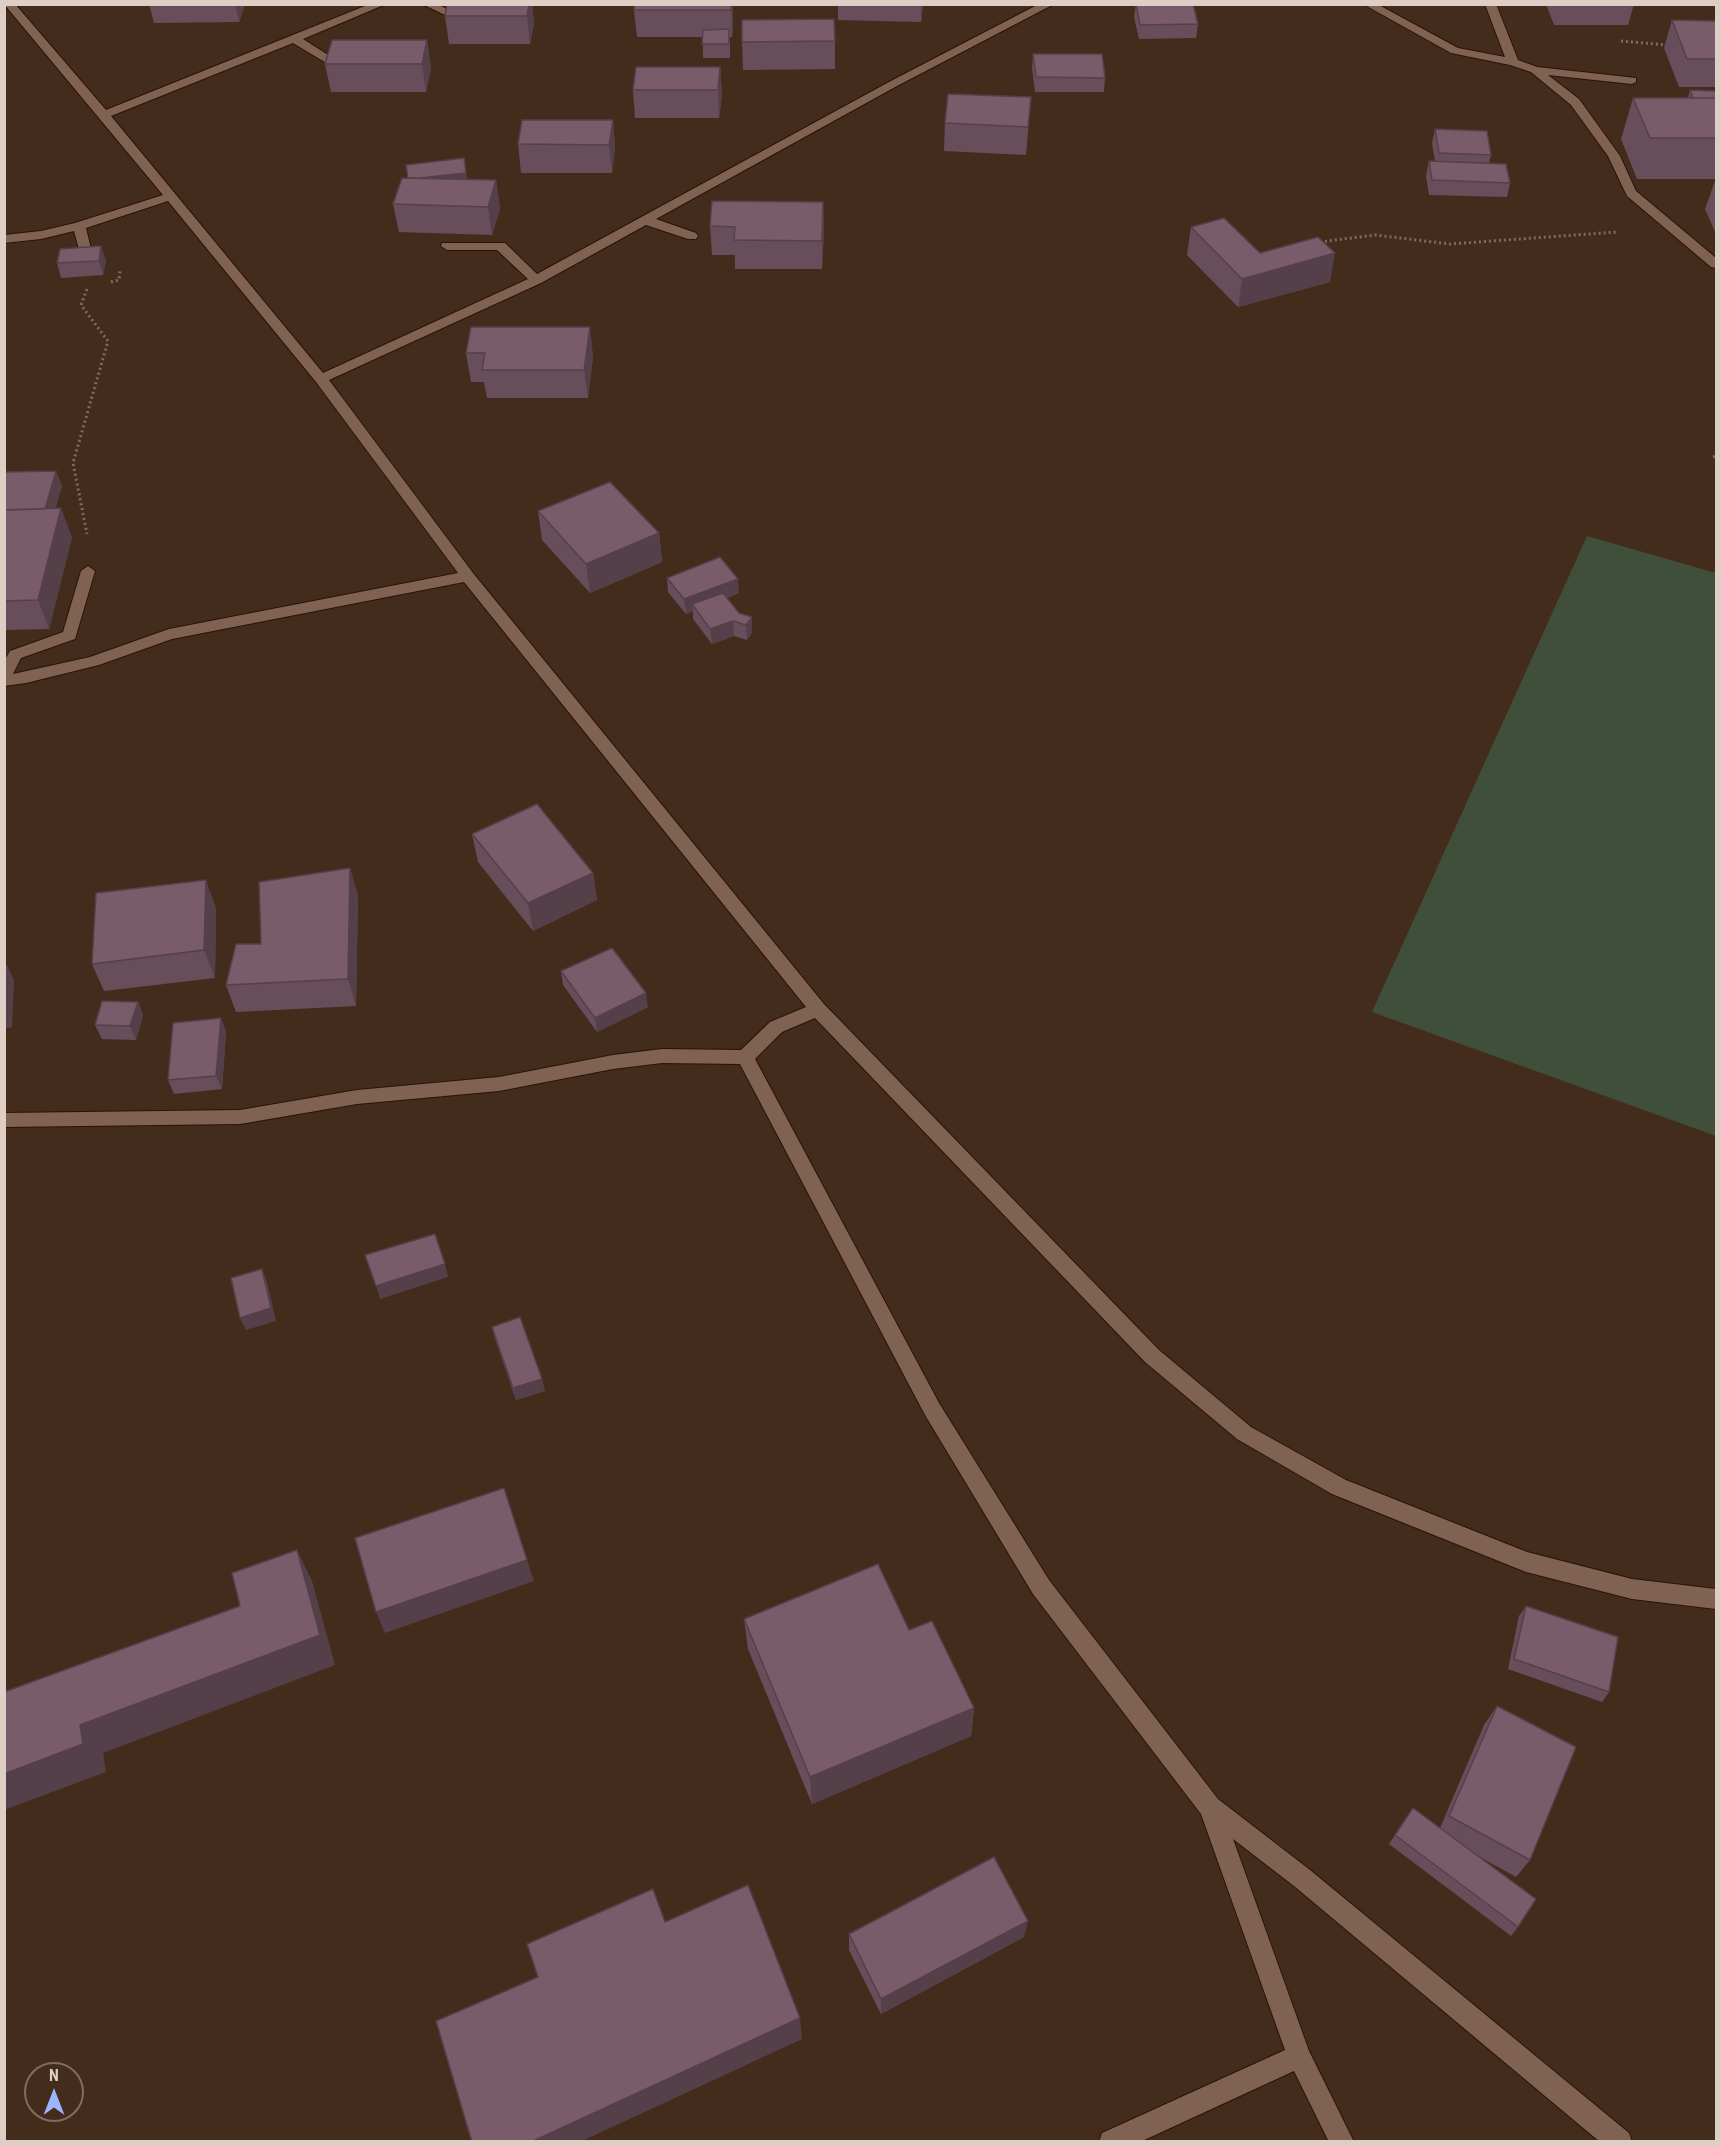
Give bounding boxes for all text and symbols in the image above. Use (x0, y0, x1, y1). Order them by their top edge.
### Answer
north arrow (24, 2062, 84, 2122)
text: N (49, 2066, 59, 2085)

